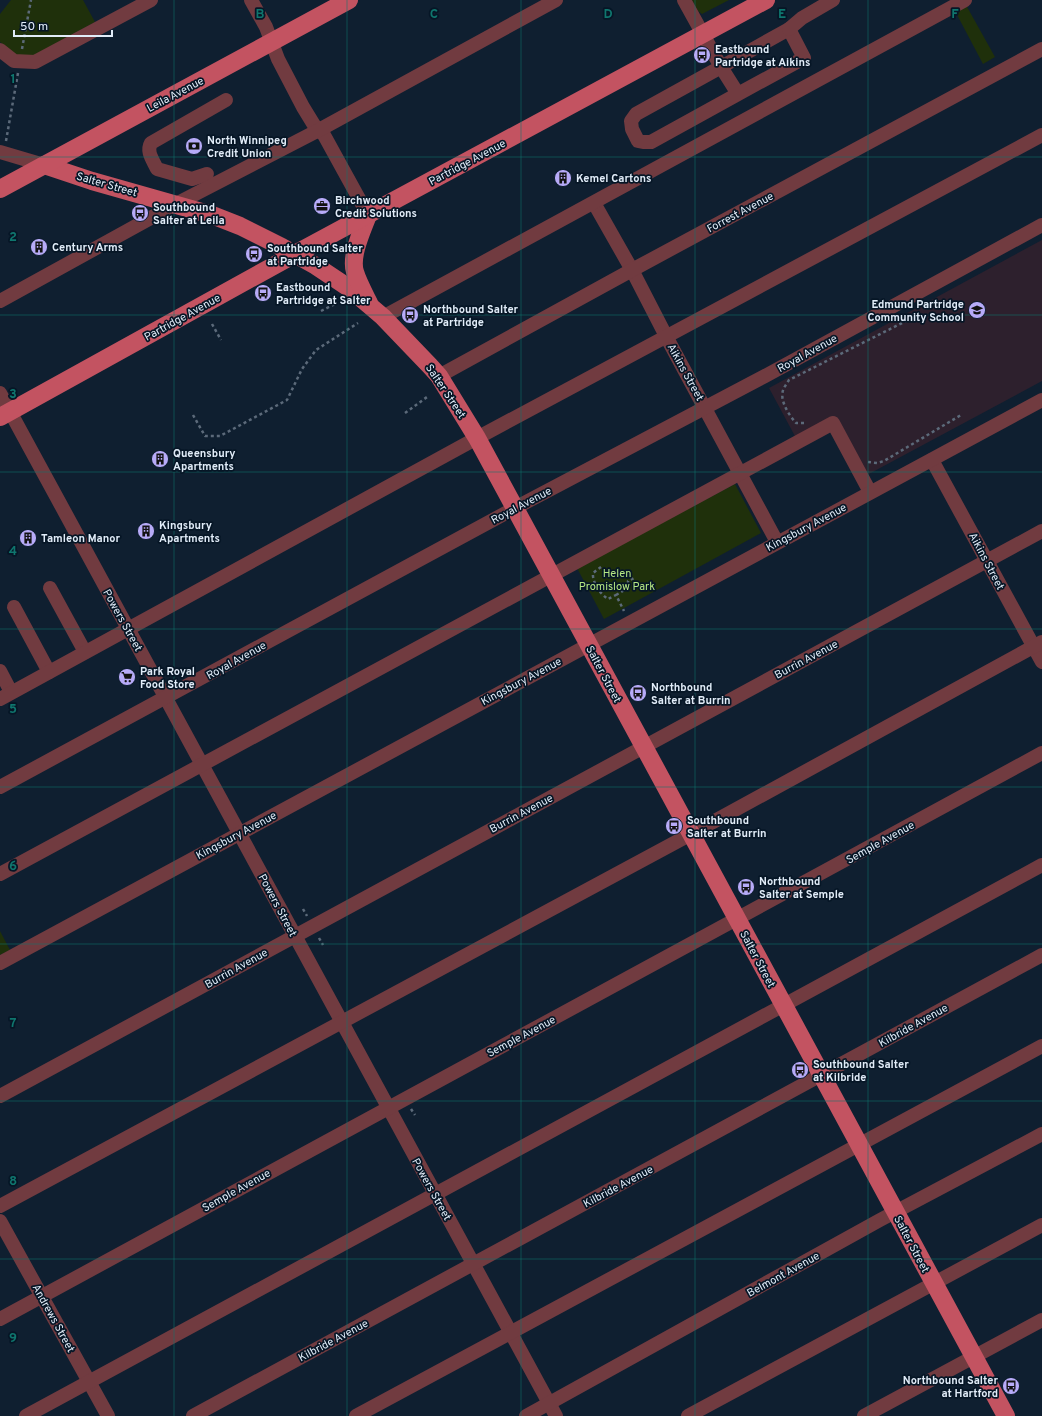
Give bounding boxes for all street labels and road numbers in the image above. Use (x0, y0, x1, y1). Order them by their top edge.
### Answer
street label: Leila Avenue (145, 74, 206, 116)
street label: Partridge Avenue (427, 137, 508, 189)
street label: Salter Street (75, 170, 139, 200)
street label: Forrest Avenue (705, 189, 776, 236)
street label: Partridge Avenue (142, 291, 223, 345)
street label: Royal Avenue (775, 332, 840, 376)
street label: Aikins Street (664, 341, 707, 403)
street label: Salter Street (422, 362, 468, 421)
street label: Royal Avenue (489, 484, 554, 528)
street label: Kingsbury Avenue (764, 501, 849, 555)
street label: Aikins Street (965, 530, 1007, 593)
street label: Powers Street (99, 587, 145, 654)
street label: Burrin Avenue (772, 637, 841, 682)
street label: Royal Avenue (204, 639, 269, 683)
street label: Salter Street (582, 644, 624, 705)
street label: Kingsbury Avenue (479, 655, 564, 709)
street label: Burrin Avenue (487, 791, 556, 836)
street label: Kingsbury Avenue (194, 809, 279, 863)
street label: Semple Avenue (844, 818, 917, 867)
street label: Powers Street (255, 872, 299, 939)
street label: Salter Street (736, 929, 778, 990)
street label: Burrin Avenue (203, 946, 270, 992)
street label: Kilbride Avenue (876, 1001, 951, 1051)
street label: Semple Avenue (485, 1013, 558, 1061)
street label: Powers Street (408, 1156, 454, 1223)
street label: Kilbride Avenue (581, 1163, 656, 1211)
street label: Semple Avenue (200, 1166, 273, 1215)
street label: Salter Street (890, 1214, 932, 1275)
street label: Belmont Avenue (745, 1249, 822, 1301)
street label: Andrews Street (29, 1282, 78, 1355)
street label: Kilbride Avenue (296, 1317, 371, 1365)

